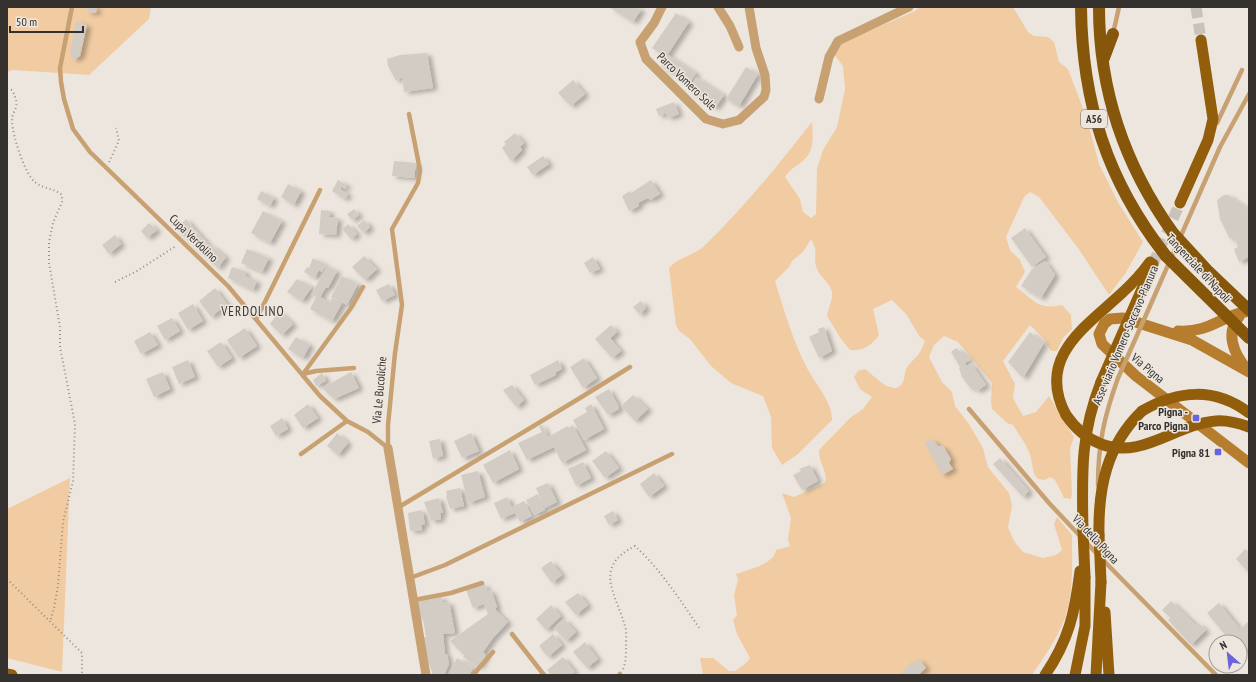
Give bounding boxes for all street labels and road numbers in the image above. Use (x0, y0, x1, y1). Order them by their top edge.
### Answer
street label: Parco Vomero Sole (654, 49, 720, 113)
road number: A56 (1081, 110, 1107, 128)
street label: Cupa Verdolino (166, 211, 222, 265)
street label: Tangenziale di Napoli (1163, 230, 1235, 306)
street label: Asse viario Vomero-Soccavo-Pianura (1089, 263, 1161, 407)
street label: Via Pigna (1128, 349, 1168, 386)
street label: Via Le Bucoliche (369, 356, 389, 425)
street label: Via della Pigna (1069, 511, 1123, 567)

